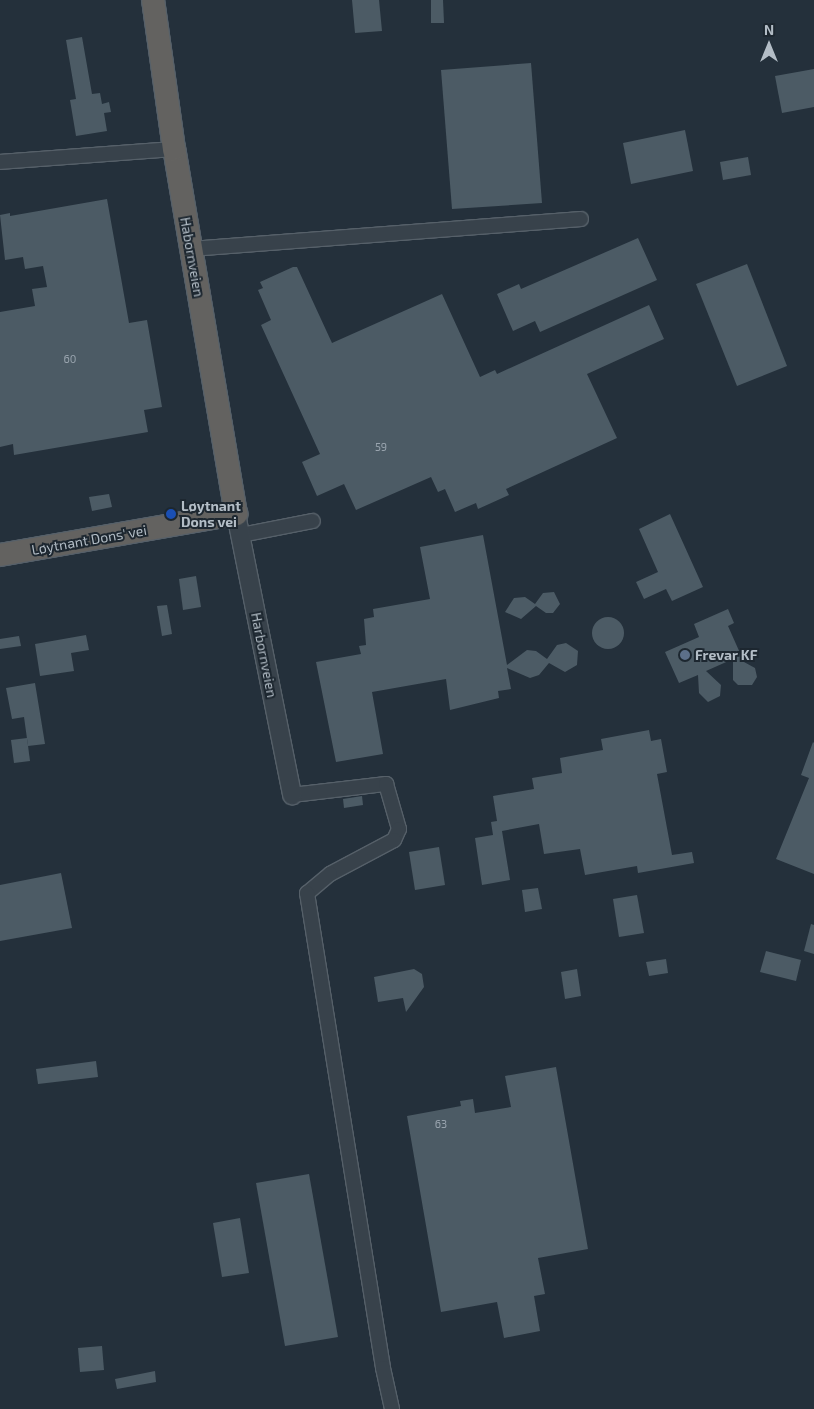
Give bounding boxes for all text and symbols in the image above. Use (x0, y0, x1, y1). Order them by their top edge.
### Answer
north arrow (744, 20, 794, 70)
text: N (764, 21, 774, 38)
street label: Habornveien (177, 216, 207, 298)
house number: 60 (64, 352, 76, 366)
house number: 59 (375, 440, 387, 454)
place label: Løytnant Dons vei (181, 498, 241, 530)
marker: Løytnant Dons vei (165, 508, 177, 520)
street label: Løytnant Dons' vei (30, 522, 148, 558)
street label: Harbornveien (248, 611, 280, 699)
place label: Frevar KF (695, 647, 758, 663)
marker: Frevar KF (679, 649, 691, 661)
house number: 63 (435, 1117, 447, 1131)

